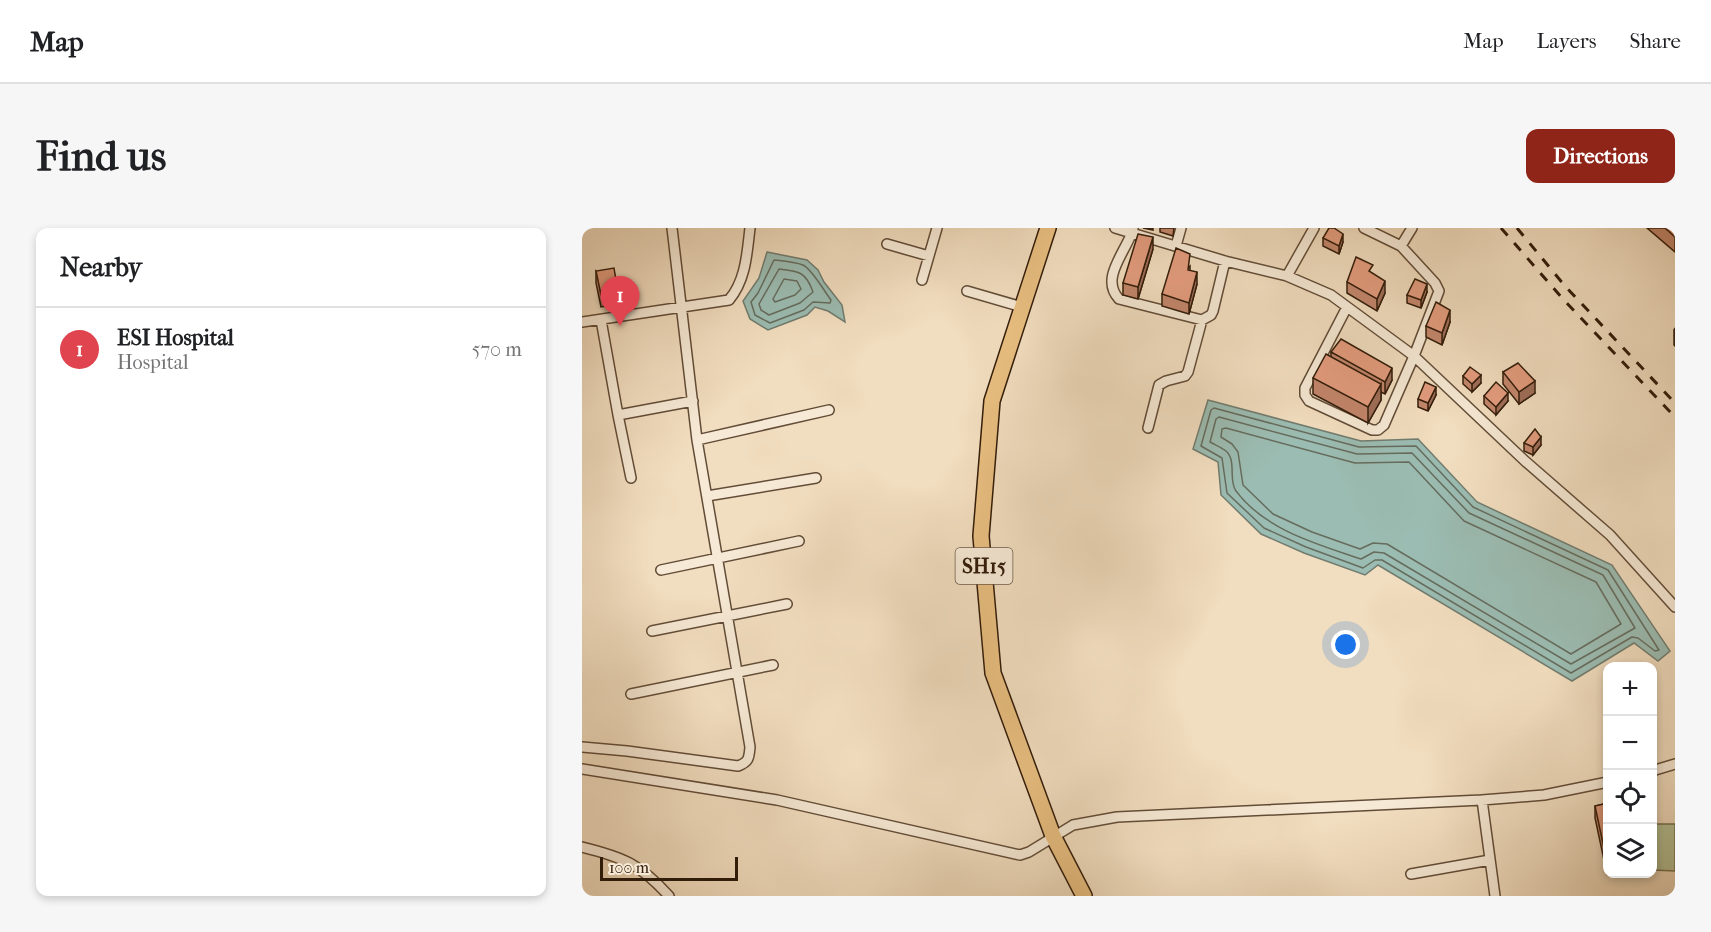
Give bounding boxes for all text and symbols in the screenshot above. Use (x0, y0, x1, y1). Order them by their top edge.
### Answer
text: Map (30, 25, 84, 58)
text: Map (1463, 29, 1504, 53)
text: Layers (1537, 29, 1596, 53)
text: Share (1629, 29, 1681, 53)
button: Directions (1526, 129, 1675, 183)
text: Find us (36, 132, 166, 181)
text: Nearby (60, 252, 142, 283)
pin: 1 (600, 276, 639, 326)
text: ESI Hospital (117, 325, 234, 351)
text: 1 (76, 338, 83, 361)
text: 570 m (472, 338, 522, 361)
text: Hospital (117, 351, 189, 374)
road number: SH15 (956, 548, 1012, 584)
your location (1331, 630, 1360, 659)
map controls (1603, 662, 1657, 878)
button: + (1603, 662, 1657, 716)
button: − (1603, 716, 1657, 770)
button: locate (1603, 770, 1657, 824)
button: layers (1603, 824, 1657, 878)
scale bar (600, 854, 738, 882)
text: 100 m (609, 858, 649, 877)

